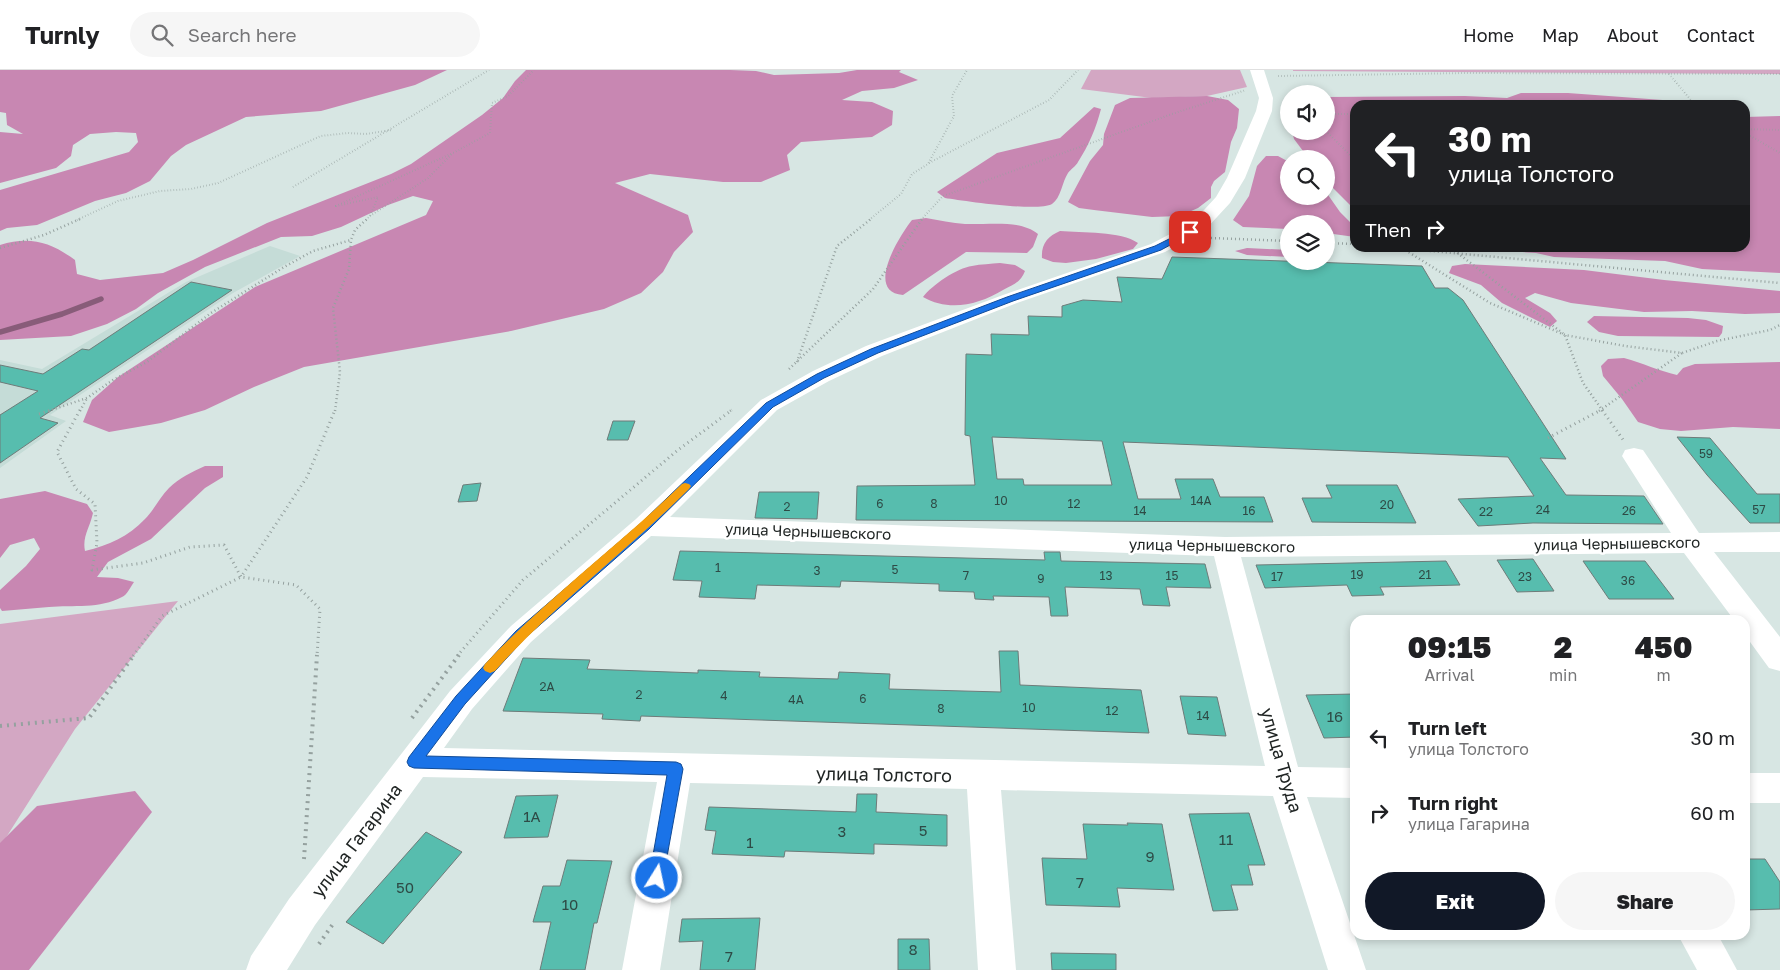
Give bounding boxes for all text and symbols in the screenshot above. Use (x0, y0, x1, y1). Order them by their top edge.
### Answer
search box (130, 12, 480, 57)
text: Turnly (25, 20, 100, 49)
icon: search (148, 21, 176, 49)
text: Search here (188, 23, 297, 46)
text: Home (1463, 24, 1514, 46)
text: Map (1542, 24, 1579, 46)
text: About (1607, 24, 1659, 46)
text: Contact (1687, 24, 1755, 46)
map controls (1280, 85, 1335, 270)
button: sound (1280, 85, 1335, 140)
text: 30 m (1448, 118, 1531, 160)
icon: left (1365, 120, 1430, 185)
button: search (1280, 150, 1335, 205)
text: улица Толстого (1448, 160, 1614, 187)
pin (1169, 211, 1211, 253)
button: layers (1280, 215, 1335, 270)
icon: right (1421, 215, 1449, 243)
icon: arrive (1176, 218, 1204, 246)
text: Then (1365, 218, 1411, 241)
house number: 59 (1699, 446, 1713, 461)
house number: 10 (994, 493, 1008, 508)
house number: 14А (1190, 493, 1212, 508)
house number: 6 (876, 496, 884, 511)
house number: 8 (930, 496, 938, 511)
house number: 12 (1068, 496, 1080, 511)
house number: 20 (1380, 497, 1394, 512)
house number: 2 (784, 499, 791, 514)
house number: 24 (1536, 502, 1550, 517)
house number: 57 (1752, 502, 1766, 517)
house number: 14 (1133, 503, 1147, 518)
house number: 16 (1242, 503, 1256, 518)
house number: 26 (1622, 503, 1636, 518)
house number: 22 (1479, 504, 1493, 519)
street label: улица Чернышевского (725, 519, 891, 543)
street label: улица Чернышевского (1534, 533, 1700, 553)
street label: улица Чернышевского (1129, 535, 1295, 555)
house number: 1 (715, 560, 721, 575)
house number: 5 (892, 562, 899, 577)
house number: 3 (813, 563, 821, 578)
house number: 19 (1350, 567, 1364, 582)
house number: 21 (1419, 567, 1432, 582)
house number: 7 (963, 568, 969, 583)
house number: 13 (1100, 568, 1112, 583)
house number: 15 (1166, 568, 1178, 583)
house number: 17 (1271, 569, 1283, 584)
house number: 23 (1518, 569, 1532, 584)
house number: 9 (1037, 571, 1045, 586)
house number: 36 (1621, 573, 1635, 588)
text: 09:15 (1408, 629, 1491, 665)
text: 2 (1554, 629, 1572, 665)
text: 450 (1635, 629, 1693, 665)
text: Arrival (1424, 665, 1475, 685)
text: min (1549, 665, 1577, 685)
text: m (1657, 665, 1671, 685)
house number: 2А (539, 679, 555, 694)
house number: 2 (636, 687, 643, 702)
house number: 4 (720, 688, 728, 703)
house number: 6 (859, 691, 867, 706)
house number: 4А (788, 692, 804, 707)
house number: 10 (1022, 700, 1036, 715)
house number: 8 (937, 701, 945, 716)
house number: 12 (1106, 703, 1118, 718)
street label: улица Труда (1257, 705, 1307, 815)
house number: 16 (1327, 707, 1343, 725)
house number: 14 (1196, 708, 1210, 723)
text: Turn left (1408, 716, 1487, 739)
icon: left (1365, 724, 1393, 752)
text: 30 m (1691, 726, 1735, 749)
text: улица Толстого (1408, 739, 1529, 759)
street label: улица Толстого (816, 762, 952, 786)
street label: улица Гагарина (306, 779, 406, 901)
text: Turn right (1408, 791, 1498, 814)
icon: right (1365, 799, 1393, 827)
text: 60 m (1690, 801, 1735, 824)
house number: 1А (523, 807, 541, 825)
text: улица Гагарина (1408, 814, 1530, 834)
house number: 5 (919, 821, 927, 839)
house number: 3 (838, 822, 846, 840)
house number: 11 (1219, 830, 1233, 848)
house number: 1 (746, 833, 754, 851)
house number: 9 (1145, 847, 1155, 865)
position arrow (630, 851, 682, 903)
button: Exit (1365, 872, 1545, 930)
button: Share (1555, 872, 1735, 930)
house number: 7 (1076, 873, 1084, 891)
house number: 50 (396, 878, 414, 896)
house number: 10 (562, 895, 578, 913)
house number: 8 (908, 940, 918, 958)
house number: 7 (725, 947, 733, 965)

